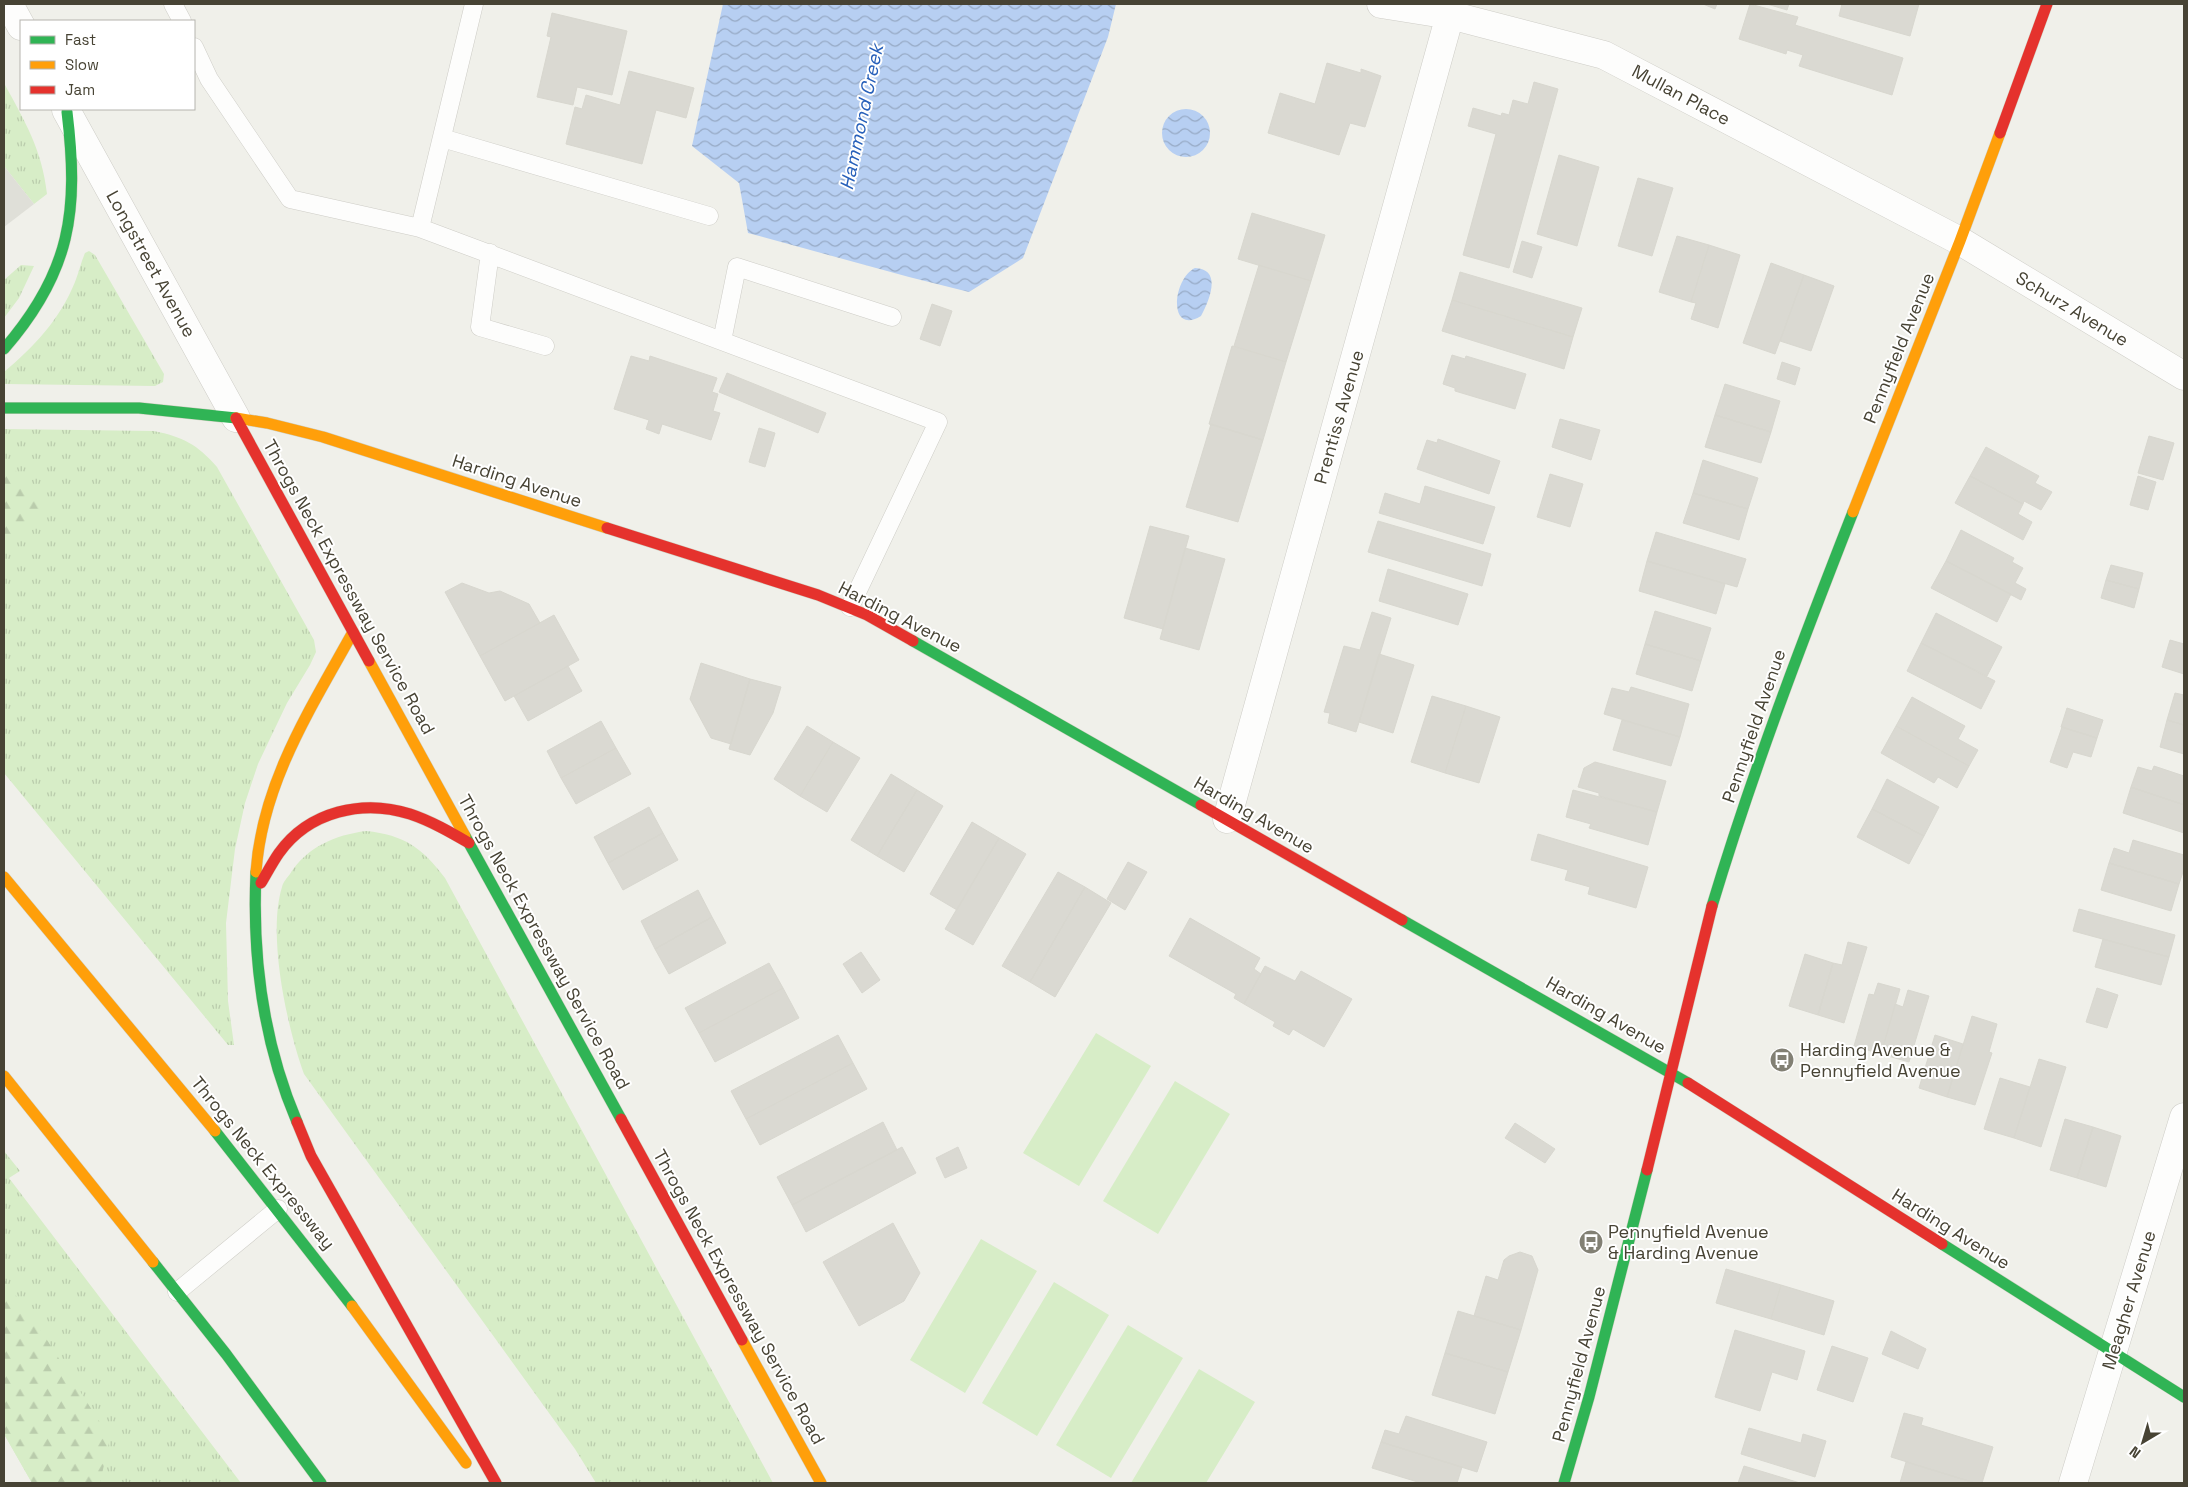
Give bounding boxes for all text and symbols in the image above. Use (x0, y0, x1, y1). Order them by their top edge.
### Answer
legend (20, 20, 195, 110)
text: Fast (65, 30, 96, 49)
water label: Hammond Creek (834, 39, 890, 192)
text: Slow (65, 55, 99, 74)
street label: Mullan Place (1628, 59, 1734, 130)
text: Jam (65, 80, 95, 99)
street label: Longstreet Avenue (101, 186, 201, 341)
street label: Schurz Avenue (2012, 266, 2133, 351)
street label: Pennyfield Avenue (1858, 269, 1939, 427)
street label: Prentiss Avenue (1308, 347, 1369, 487)
street label: Throgs Neck Expressway Service Road (258, 435, 440, 738)
street label: Harding Avenue (449, 449, 585, 512)
street label: Harding Avenue (835, 576, 966, 657)
street label: Pennyfield Avenue (1716, 646, 1791, 806)
street label: Harding Avenue (1190, 771, 1319, 858)
street label: Throgs Neck Expressway Service Road (453, 790, 635, 1093)
street label: Harding Avenue (1542, 971, 1671, 1058)
place label: Harding Avenue & Pennyfield Avenue (1800, 1038, 1961, 1082)
bus stop icon: Harding Avenue & Pennyfield Avenue (1769, 1047, 1795, 1073)
street label: Throgs Neck Expressway (186, 1071, 340, 1254)
street label: Throgs Neck Expressway Service Road (648, 1145, 830, 1448)
street label: Harding Avenue (1888, 1183, 2015, 1274)
place label: Pennyfield Avenue & Harding Avenue (1608, 1220, 1769, 1264)
street label: Meagher Avenue (2096, 1227, 2161, 1372)
bus stop icon: Pennyfield Avenue & Harding Avenue (1578, 1229, 1604, 1255)
street label: Pennyfield Avenue (1547, 1283, 1610, 1444)
north arrow (2118, 1417, 2168, 1467)
text: N (2126, 1442, 2144, 1462)

